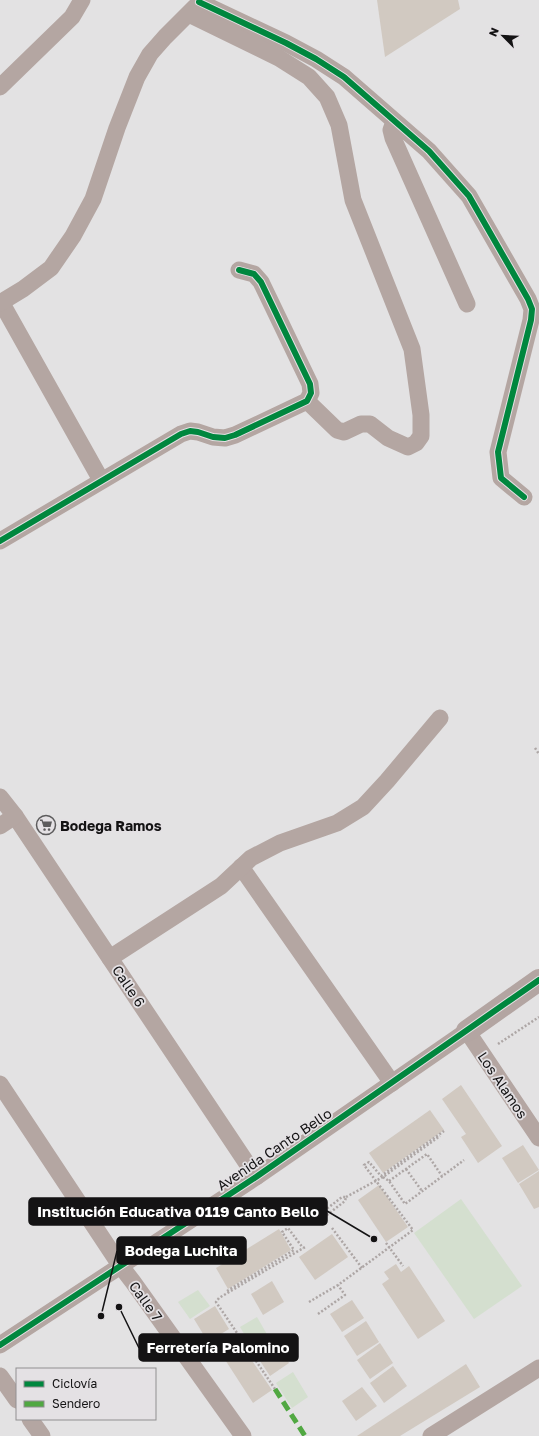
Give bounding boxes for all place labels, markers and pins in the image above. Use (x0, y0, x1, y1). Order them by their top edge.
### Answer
supermarket icon: Bodega Ramos (35, 814, 57, 836)
place label: Bodega Ramos (60, 817, 162, 834)
callout: Institución Educativa 0119 Canto Bello (29, 1198, 327, 1225)
callout: Bodega Luchita (117, 1237, 246, 1264)
callout: Ferretería Palomino (139, 1334, 298, 1361)

